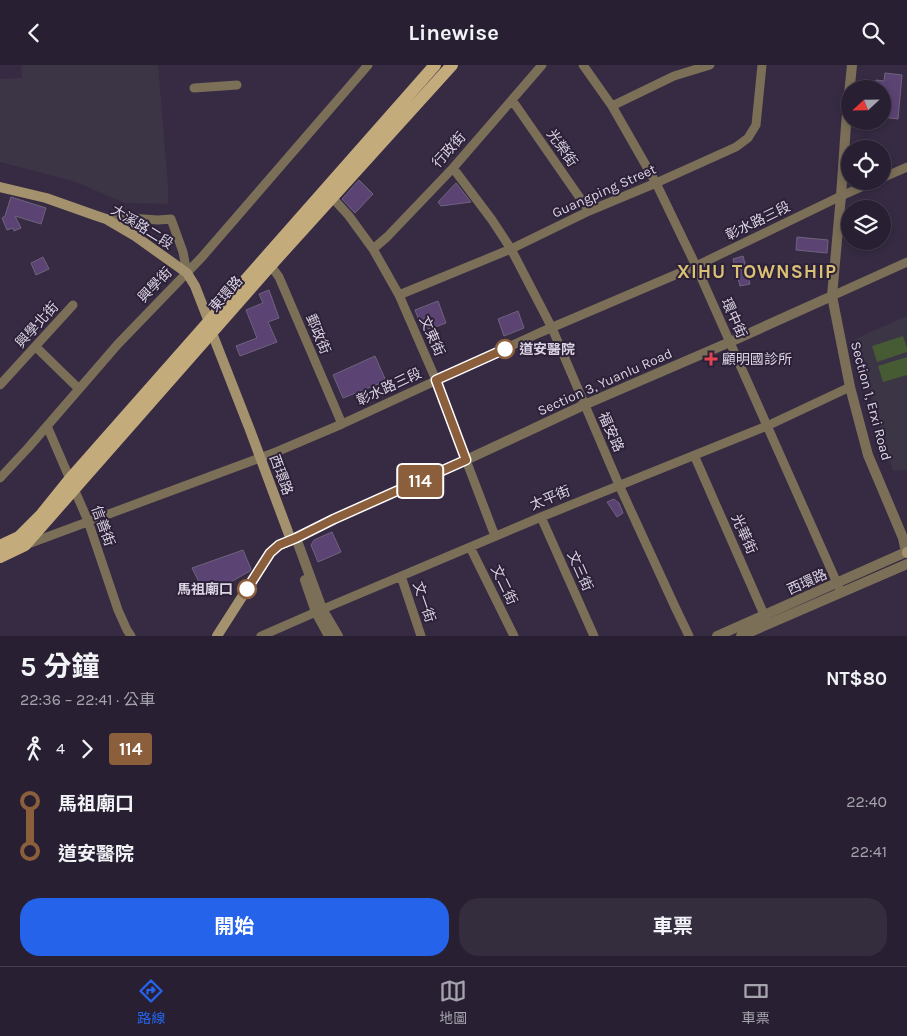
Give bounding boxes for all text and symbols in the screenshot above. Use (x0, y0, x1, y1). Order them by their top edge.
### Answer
icon: back (20, 19, 48, 47)
icon: search (859, 19, 887, 47)
text: Linewise (408, 20, 499, 46)
north arrow (841, 80, 891, 130)
map controls (841, 80, 891, 250)
street label: 光榮街 (543, 126, 581, 170)
street label: 行政街 (429, 129, 469, 171)
button: locate (841, 140, 891, 190)
street label: Guangping Street (549, 160, 659, 222)
street label: 彰水路三段 (723, 198, 793, 244)
button: layers (841, 200, 891, 250)
street label: 大溪路二段 (108, 201, 176, 253)
district label: XIHU TOWNSHIP (677, 261, 837, 283)
street label: 興學街 (134, 264, 176, 306)
street label: 東環路 (206, 273, 246, 315)
street label: 環中街 (718, 295, 750, 341)
street label: 興學北街 (12, 299, 62, 351)
street label: 郵政街 (302, 311, 334, 357)
street label: 文東街 (416, 313, 448, 359)
marker: 道安醫院 (495, 339, 515, 359)
street label: Section 1, Erxi Road (847, 340, 895, 462)
place label: 道安醫院 (519, 341, 575, 358)
street label: Section 3, Yuanlu Road (535, 345, 675, 419)
place label: 顧明國診所 (722, 351, 792, 368)
marker: 顧明國診所 (704, 352, 718, 366)
street label: 彰水路三段 (354, 365, 424, 409)
street label: 福安路 (595, 409, 627, 455)
street label: 西環路 (266, 452, 296, 498)
line badge: 114 (391, 465, 449, 497)
text: 114 (408, 470, 432, 492)
street label: 太平街 (527, 482, 573, 514)
street label: 信善街 (88, 503, 118, 549)
street label: 光華街 (728, 511, 760, 557)
street label: 文三街 (564, 548, 596, 594)
street label: 文二街 (487, 562, 521, 608)
street label: 西環路 (784, 566, 830, 598)
marker: 馬祖廟口 (237, 579, 257, 599)
street label: 文一街 (409, 579, 439, 625)
place label: 馬祖廟口 (177, 581, 233, 598)
text: 5 分鐘 (20, 650, 99, 683)
text: NT$80 (826, 668, 887, 690)
text: 22:36 – 22:41 · 公車 (20, 690, 155, 709)
icon: walk (20, 735, 48, 763)
icon: forward (73, 735, 101, 763)
text: 114 (119, 738, 142, 760)
text: 4 (56, 739, 65, 758)
text: 22:40 (846, 792, 887, 811)
text: 馬祖廟口 (58, 793, 134, 815)
text: 22:41 (851, 842, 887, 861)
text: 道安醫院 (58, 843, 134, 865)
button: 開始 (20, 898, 449, 956)
button: 車票 (459, 898, 887, 956)
tab: 路線 (137, 977, 165, 1027)
tab: 地圖 (439, 977, 467, 1027)
tab: 車票 (742, 977, 770, 1027)

